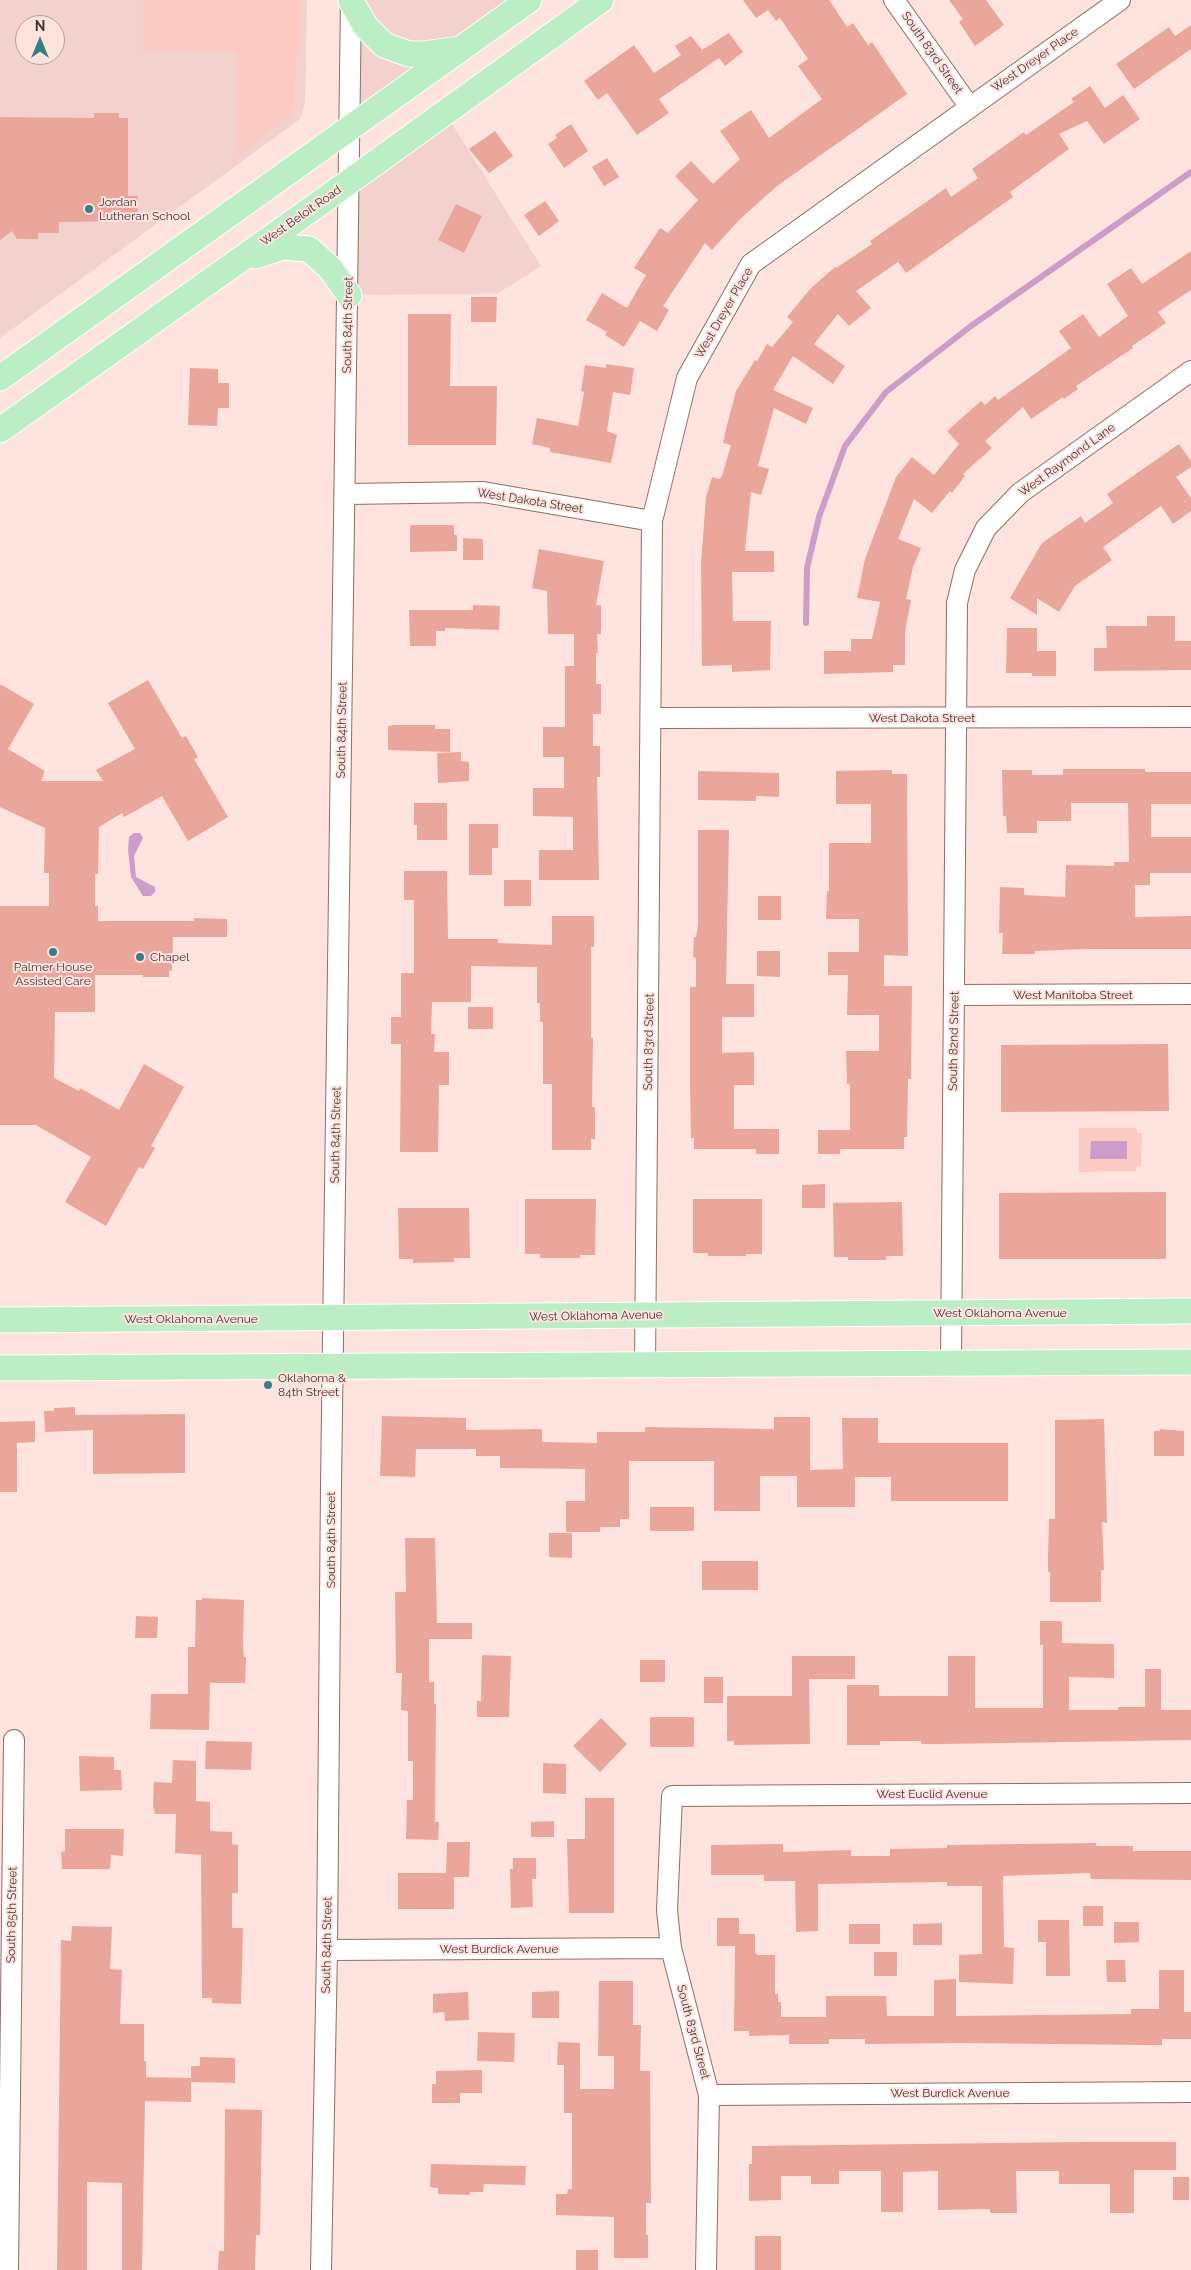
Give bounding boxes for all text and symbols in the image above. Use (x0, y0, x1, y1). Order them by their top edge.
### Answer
street label: South 83rd Street (898, 9, 966, 97)
north arrow (15, 15, 65, 65)
text: N (35, 18, 45, 34)
street label: West Dreyer Place (989, 25, 1081, 95)
street label: West Beloit Road (258, 183, 344, 249)
place label: Jordan Lutheran School (99, 195, 190, 223)
marker: Jordan Lutheran School (83, 203, 95, 215)
street label: West Dreyer Place (692, 265, 756, 361)
street label: South 84th Street (340, 277, 356, 373)
street label: West Raymond Lane (1016, 420, 1118, 500)
street label: West Dakota Street (476, 486, 584, 516)
street label: South 84th Street (334, 682, 350, 778)
street label: West Dakota Street (869, 711, 975, 725)
marker: Palmer House Assisted Care (47, 946, 59, 958)
place label: Chapel (150, 950, 189, 964)
marker: Chapel (134, 951, 146, 963)
place label: Palmer House Assisted Care (14, 960, 92, 988)
street label: West Manitoba Street (1013, 988, 1133, 1002)
street label: South 82nd Street (946, 991, 962, 1091)
street label: South 83rd Street (641, 993, 657, 1091)
street label: South 84th Street (328, 1087, 344, 1183)
street label: West Oklahoma Avenue (933, 1306, 1067, 1320)
street label: West Oklahoma Avenue (529, 1308, 663, 1324)
street label: West Oklahoma Avenue (124, 1312, 258, 1326)
place label: Oklahoma & 84th Street (278, 1371, 346, 1399)
marker: Oklahoma & 84th Street (262, 1379, 274, 1391)
street label: South 84th Street (324, 1492, 338, 1588)
street label: West Euclid Avenue (876, 1787, 988, 1801)
street label: South 85th Street (4, 1867, 20, 1963)
street label: South 84th Street (319, 1897, 335, 1993)
street label: West Burdick Avenue (439, 1942, 559, 1956)
street label: South 83rd Street (673, 1983, 713, 2081)
street label: West Burdick Avenue (890, 2086, 1010, 2100)

